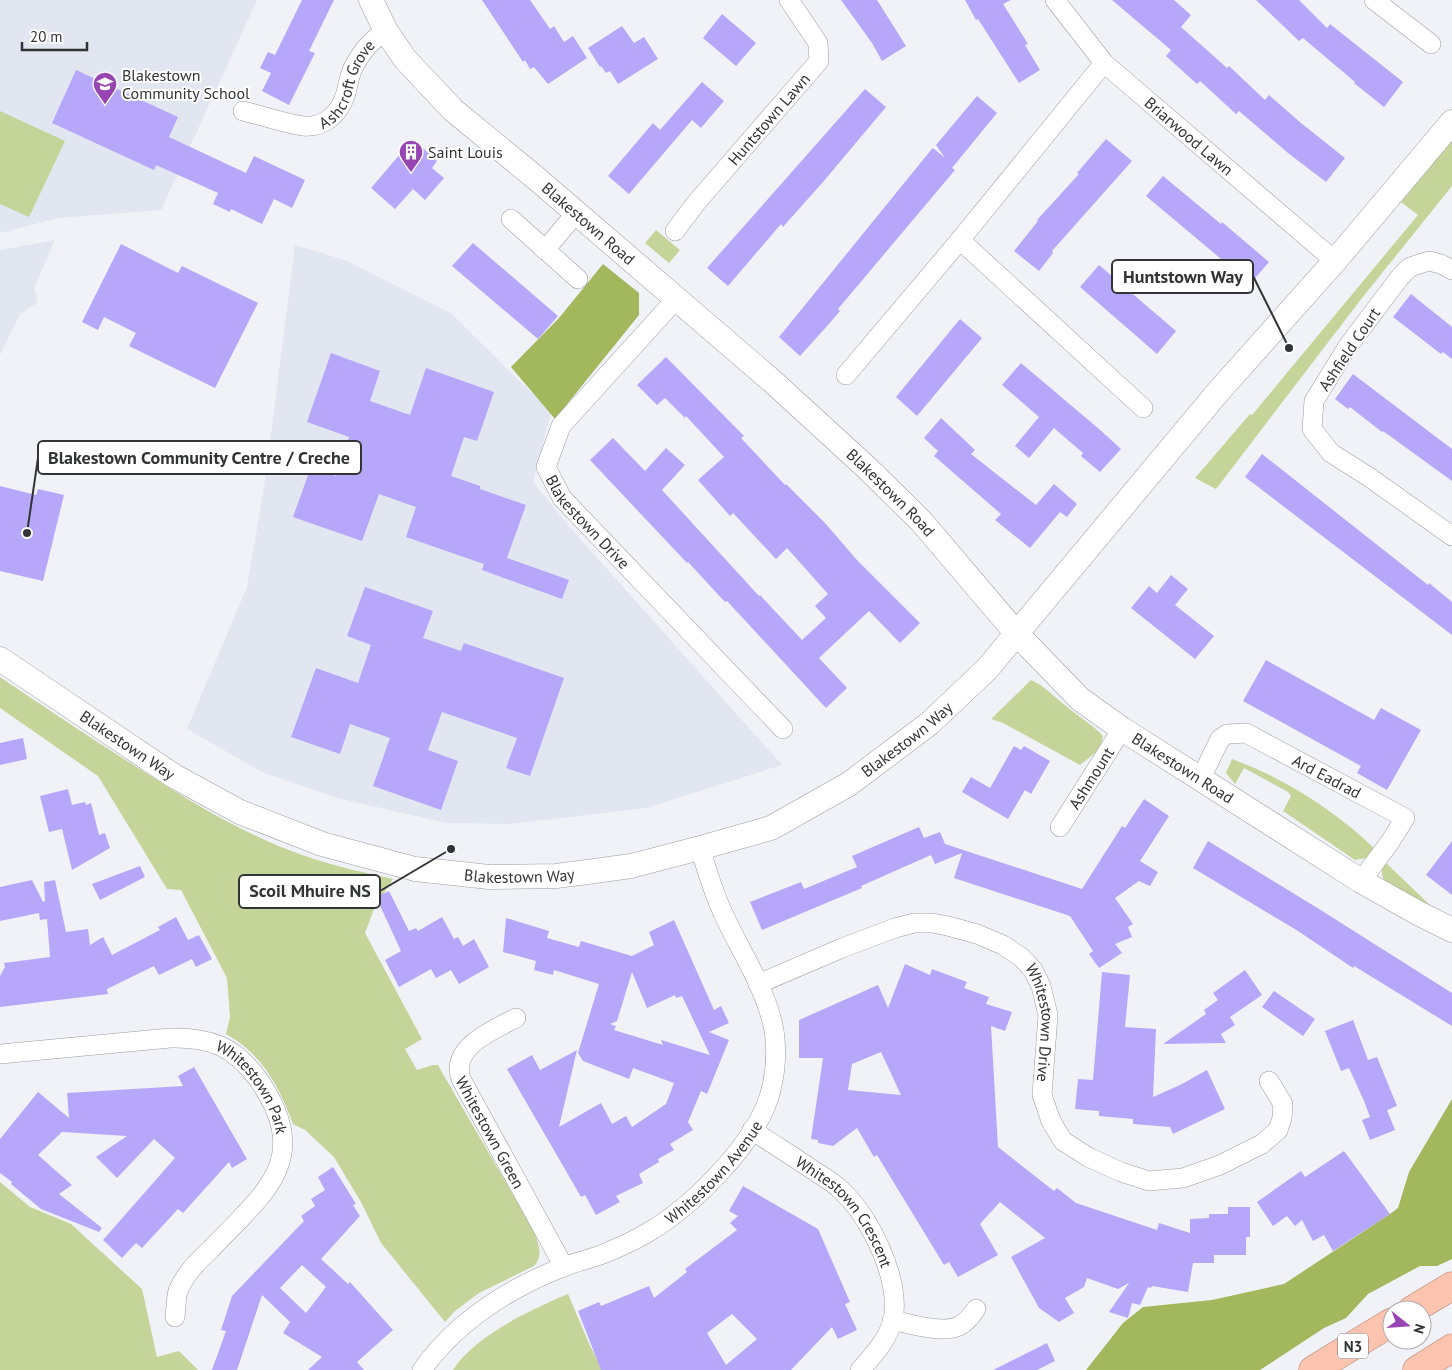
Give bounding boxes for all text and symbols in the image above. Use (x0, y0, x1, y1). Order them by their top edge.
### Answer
scale bar (22, 20, 88, 52)
text: 20 m (30, 27, 63, 46)
street label: Ashcroft Grove (315, 35, 379, 133)
place label: Blakestown Community School (122, 65, 250, 103)
street label: Huntstown Lawn (723, 69, 814, 169)
school or university icon: Blakestown Community School (92, 71, 118, 105)
street label: Briarwood Lawn (1141, 92, 1238, 180)
building icon: Saint Louis (398, 139, 424, 173)
place label: Saint Louis (428, 142, 503, 162)
street label: Blakestown Road (538, 178, 639, 269)
callout: Huntstown Way (1112, 260, 1253, 293)
text: Huntstown Way (1123, 265, 1243, 288)
street label: Ashfield Court (1314, 303, 1385, 395)
callout: Blakestown Community Centre / Creche (38, 441, 361, 474)
street label: Blakestown Road (843, 444, 940, 540)
text: Blakestown Community Centre / Creche (48, 446, 350, 469)
street label: Blakestown Drive (542, 472, 634, 573)
street label: Blakestown Way (857, 697, 957, 781)
street label: Blakestown Way (76, 706, 180, 784)
street label: Blakestown Road (1128, 728, 1238, 808)
street label: Ashmount (1064, 743, 1118, 813)
street label: Ard Eadrad (1289, 750, 1365, 803)
street label: Blakestown Way (463, 864, 576, 887)
callout: Scoil Mhuire NS (239, 875, 380, 908)
text: Scoil Mhuire NS (249, 879, 371, 902)
street label: Whitestown Drive (1021, 960, 1058, 1083)
street label: Whitestown Park (213, 1035, 292, 1136)
street label: Whitestown Green (451, 1073, 529, 1192)
street label: Whitestown Avenue (661, 1117, 766, 1228)
street label: Whitestown Crescent (792, 1151, 897, 1270)
north arrow (1382, 1300, 1432, 1350)
text: N (1409, 1322, 1429, 1336)
road number: N3 (1338, 1334, 1368, 1358)

